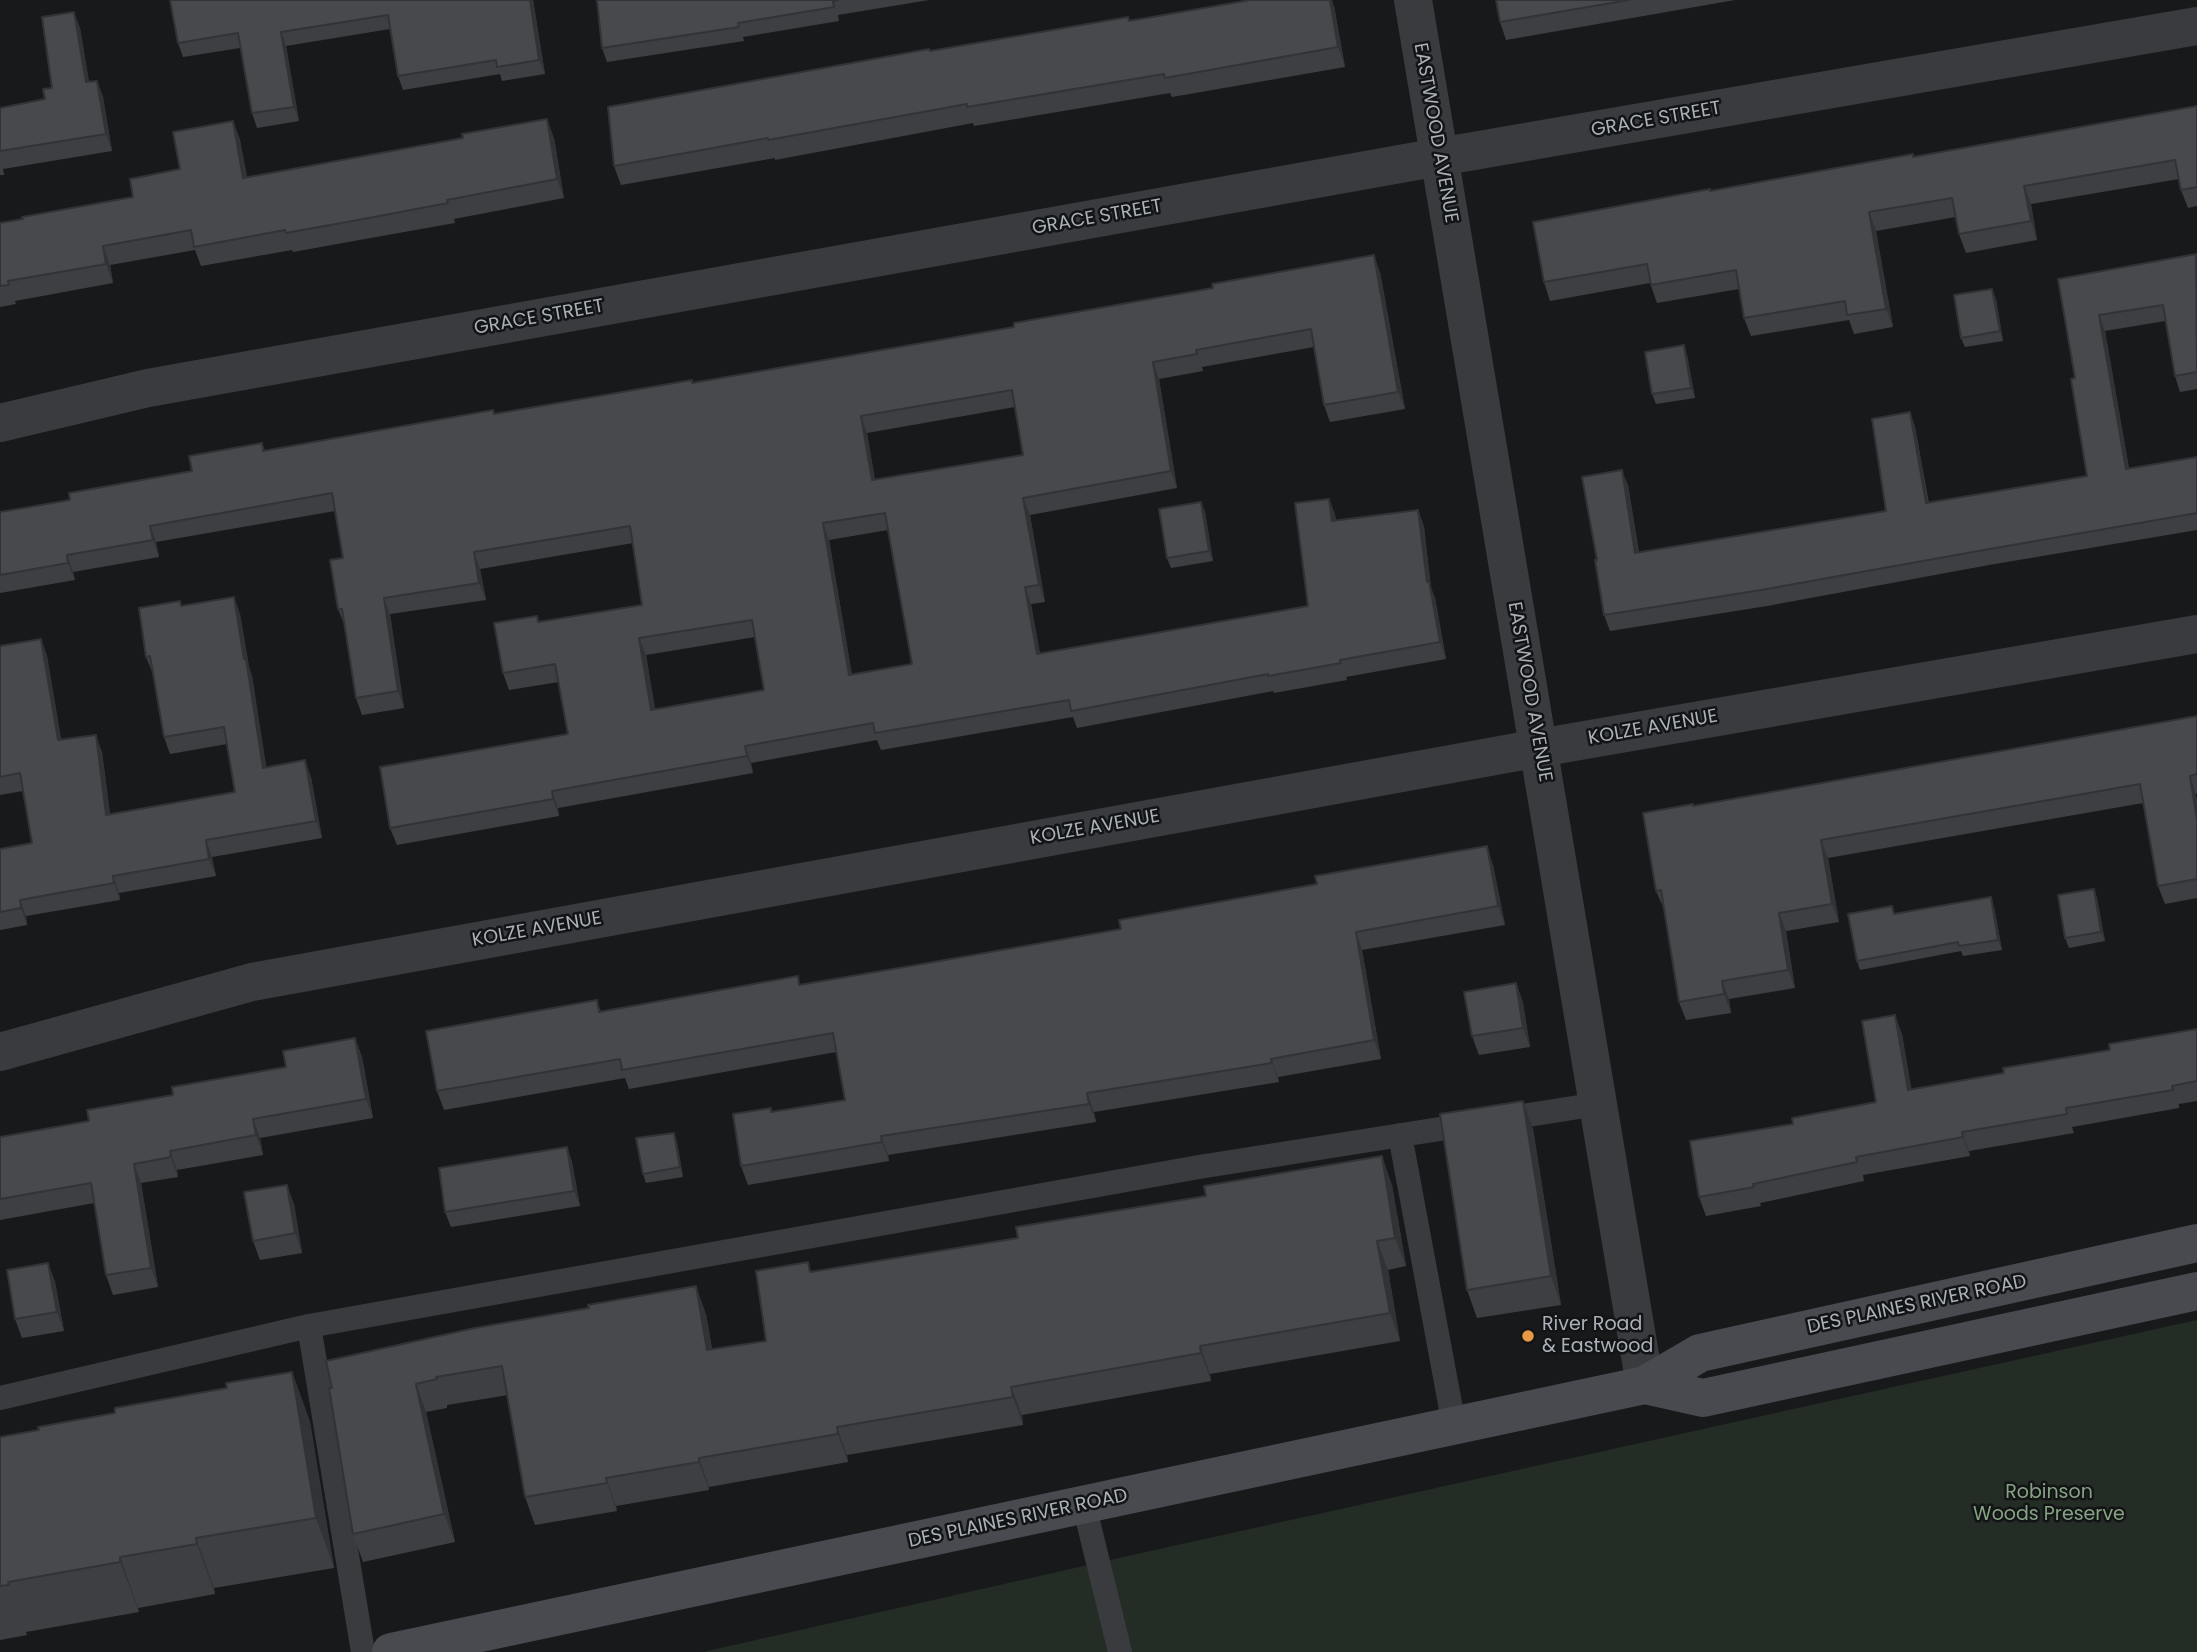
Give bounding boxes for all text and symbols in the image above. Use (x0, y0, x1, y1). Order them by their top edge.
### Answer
street label: EASTWOOD AVENUE (1408, 41, 1462, 225)
street label: GRACE STREET (1589, 97, 1723, 143)
street label: GRACE STREET (1030, 195, 1164, 241)
street label: GRACE STREET (472, 295, 606, 341)
street label: EASTWOOD AVENUE (1502, 600, 1556, 784)
street label: KOLZE AVENUE (1587, 705, 1719, 751)
street label: KOLZE AVENUE (1029, 805, 1161, 851)
street label: KOLZE AVENUE (471, 907, 603, 953)
street label: DES PLAINES RIVER ROAD (1805, 1271, 2029, 1339)
place label: River Road & Eastwood (1542, 1314, 1653, 1358)
marker: River Road & Eastwood (1520, 1328, 1536, 1344)
park label: Robinson Woods Preserve (1973, 1482, 2125, 1526)
street label: DES PLAINES RIVER ROAD (906, 1485, 1130, 1553)

